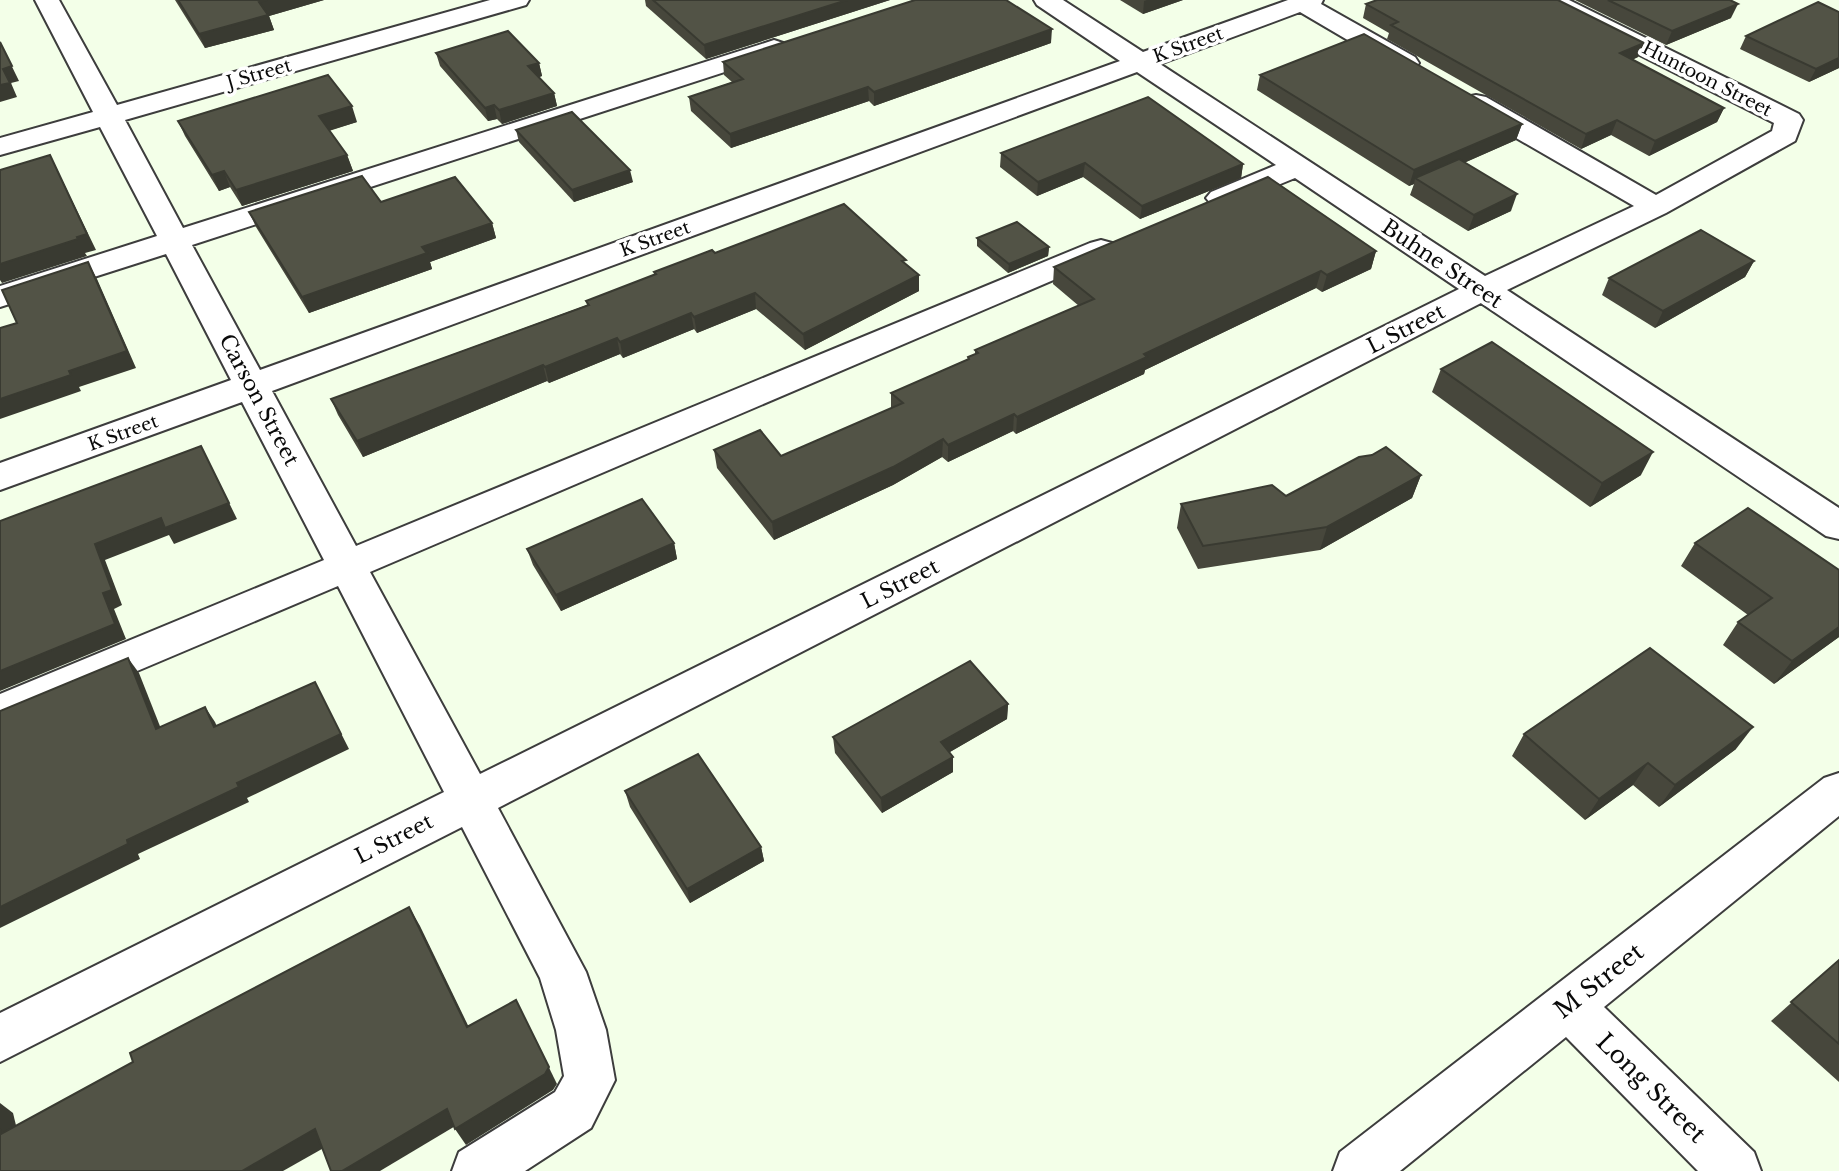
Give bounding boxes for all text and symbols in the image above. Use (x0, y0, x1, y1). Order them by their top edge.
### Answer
street label: K Street (1150, 22, 1226, 68)
street label: Huntoon Street (1638, 37, 1776, 121)
street label: J Street (222, 54, 294, 94)
street label: Buhne Street (1377, 214, 1507, 314)
street label: K Street (617, 216, 693, 262)
street label: L Street (1363, 298, 1449, 360)
street label: Carson Street (213, 330, 305, 470)
street label: K Street (85, 410, 161, 456)
street label: L Street (857, 553, 943, 615)
street label: L Street (351, 808, 437, 870)
street label: M Street (1548, 937, 1649, 1024)
street label: Long Street (1591, 1027, 1712, 1148)

